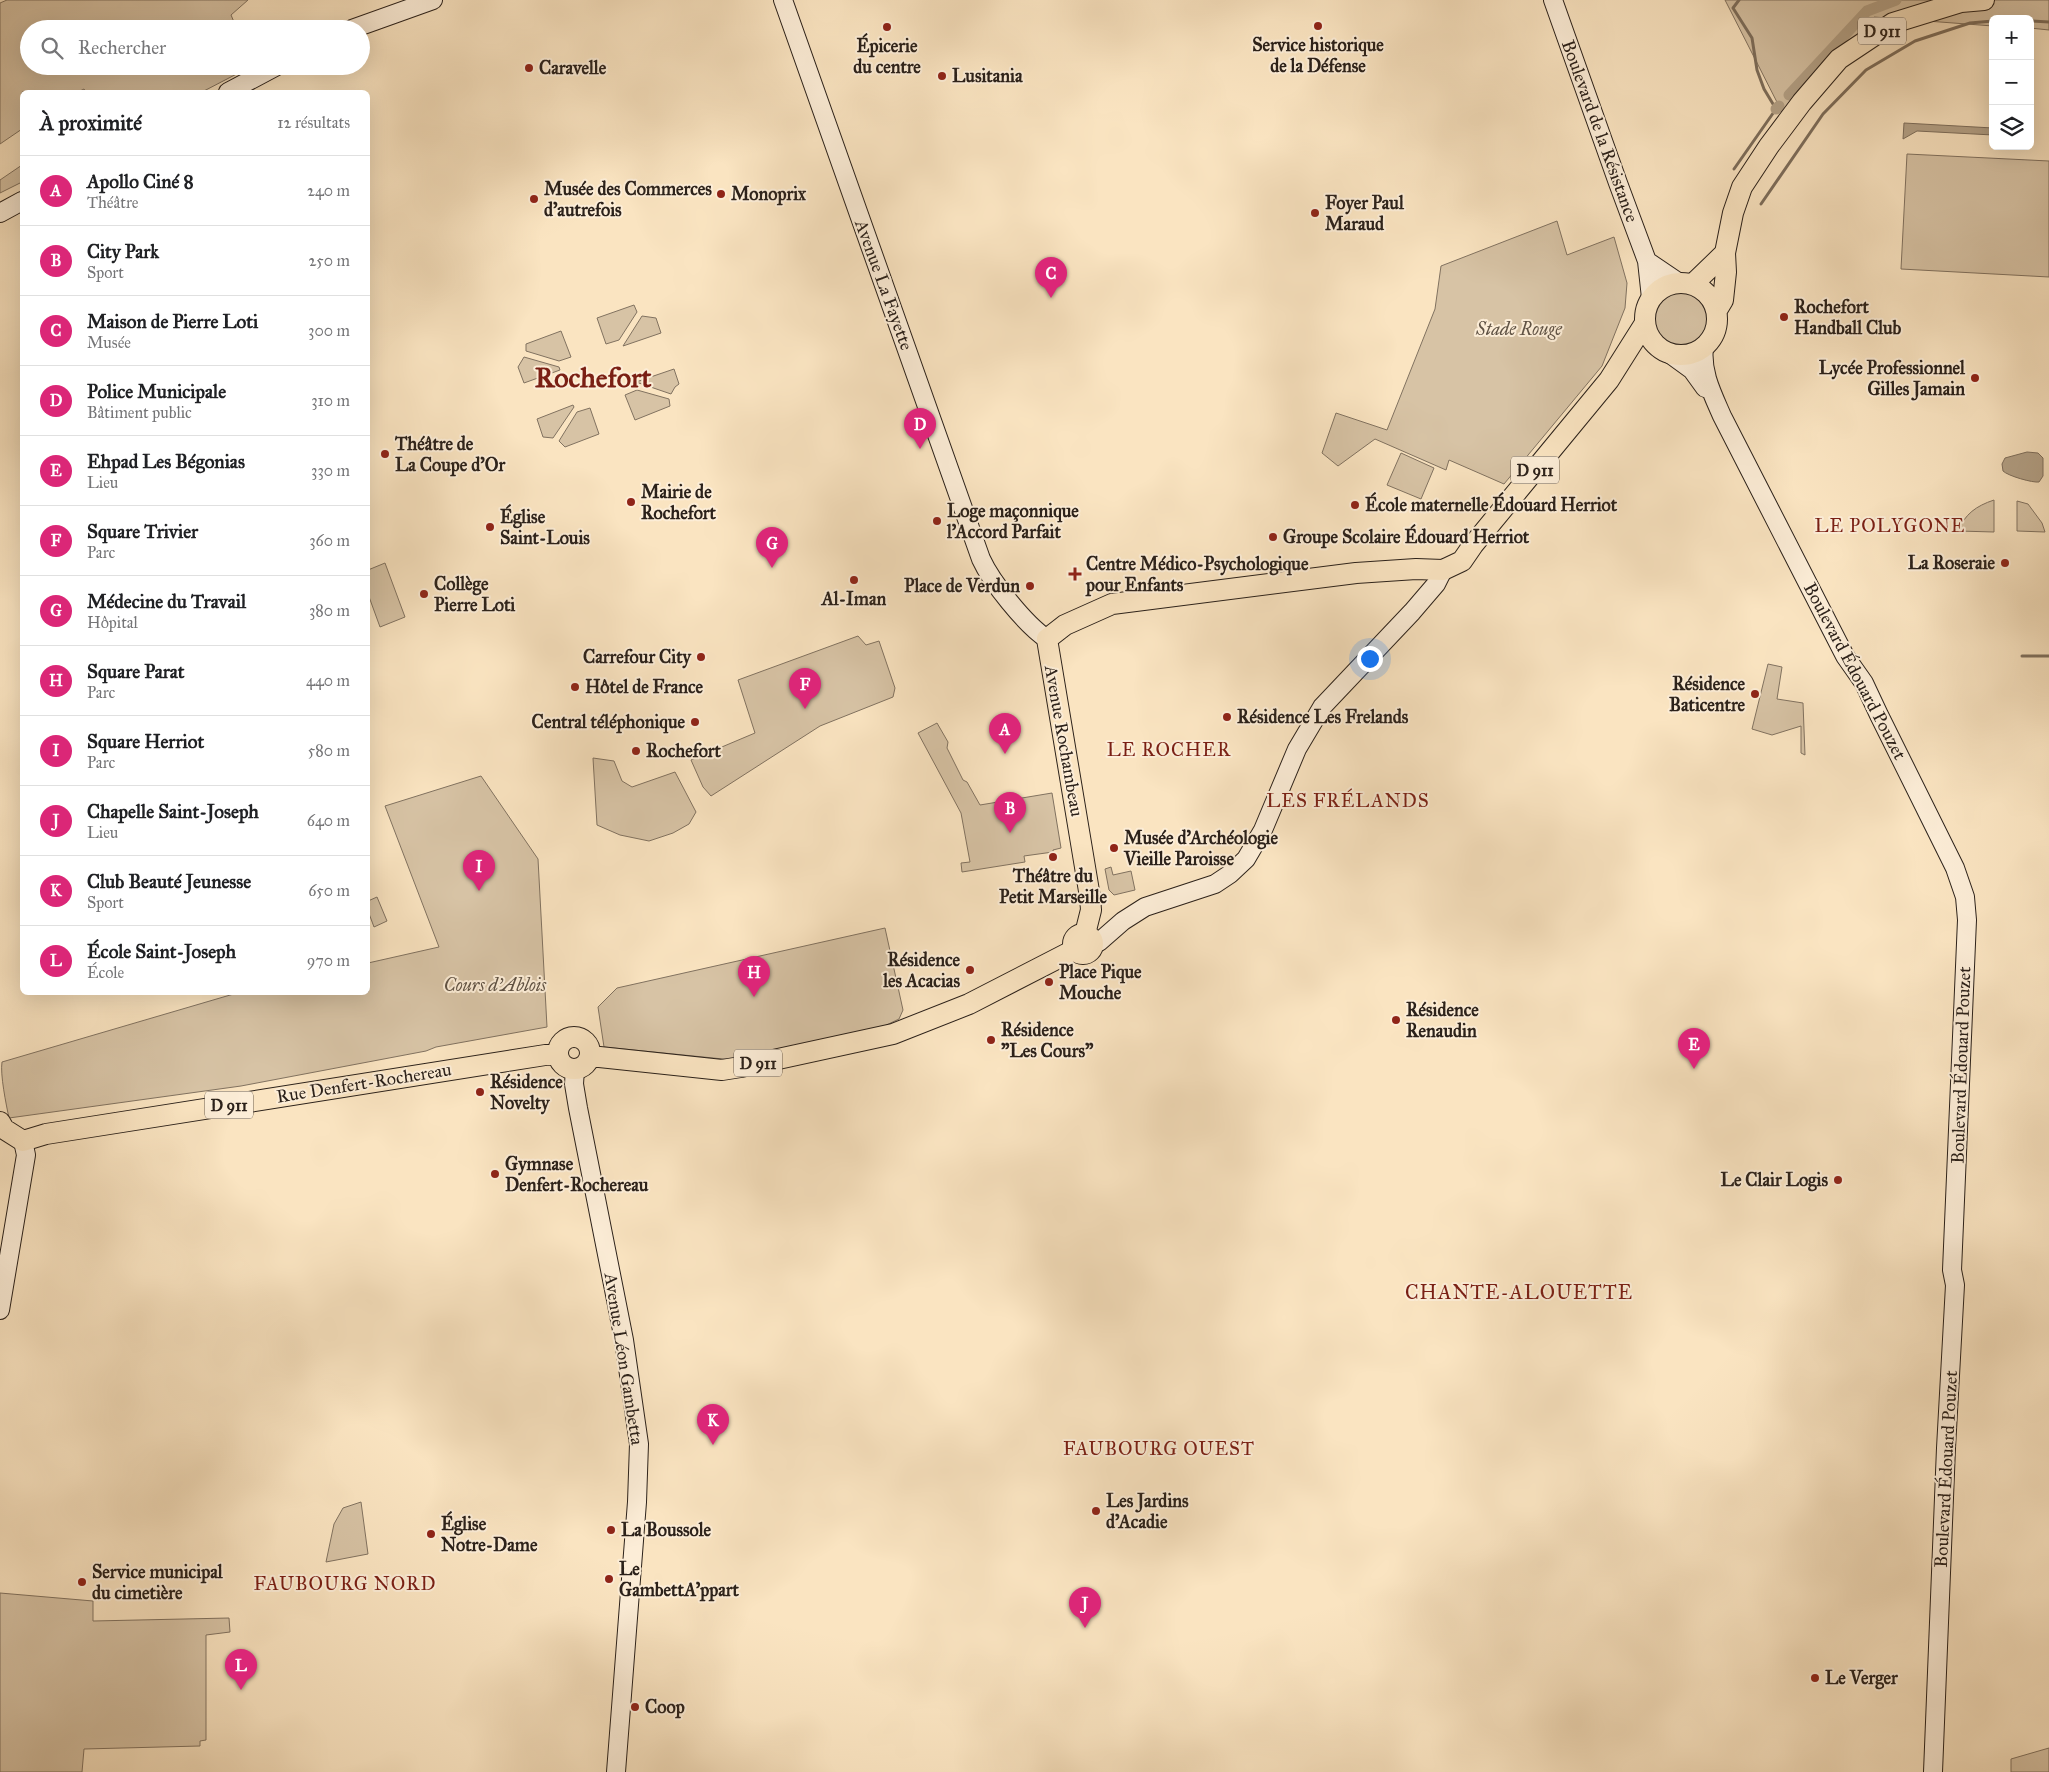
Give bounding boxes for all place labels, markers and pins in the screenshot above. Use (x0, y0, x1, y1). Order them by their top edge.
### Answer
marker: Service historique de la Défense (1312, 20, 1324, 32)
marker: Épicerie du centre (881, 21, 893, 33)
place label: Épicerie du centre (853, 32, 921, 78)
place label: Service historique de la Défense (1252, 34, 1384, 77)
place label: Caravelle (539, 57, 607, 79)
marker: Caravelle (523, 62, 535, 74)
place label: Lusitania (952, 65, 1023, 87)
marker: Lusitania (936, 70, 948, 82)
place label: Musée des Commerces d'autrefois (544, 178, 712, 221)
place label: Monoprix (731, 183, 807, 206)
marker: Monoprix (715, 188, 727, 200)
place label: Foyer Paul Maraud (1325, 192, 1405, 235)
marker: Musée des Commerces d'autrefois (528, 193, 540, 205)
marker: Foyer Paul Maraud (1309, 207, 1321, 219)
pin: C (1035, 257, 1067, 298)
place label: Rochefort Handball Club (1794, 296, 1902, 339)
marker: Rochefort Handball Club (1778, 311, 1790, 323)
place label: Lycée Professionnel Gilles Jamain (1819, 357, 1966, 401)
marker: Lycée Professionnel Gilles Jamain (1969, 372, 1981, 384)
pin: D (904, 408, 936, 449)
place label: Théâtre de La Coupe d'Or (394, 433, 506, 477)
marker: Théâtre de La Coupe d'Or (379, 448, 391, 460)
place label: Mairie de Rochefort (641, 481, 717, 524)
place label: École maternelle Édouard Herriot (1365, 491, 1618, 516)
marker: Mairie de Rochefort (625, 496, 637, 508)
marker: École maternelle Édouard Herriot (1349, 499, 1361, 511)
place label: Loge maçonnique l'Accord Parfait (946, 500, 1079, 543)
place label: Église Saint-Louis (500, 503, 590, 549)
marker: Loge maçonnique l'Accord Parfait (931, 515, 943, 527)
marker: Église Saint-Louis (484, 521, 496, 533)
place label: Groupe Scolaire Édouard Herriot (1283, 523, 1530, 549)
pin: G (756, 527, 788, 568)
marker: Groupe Scolaire Édouard Herriot (1267, 531, 1279, 543)
place label: La Roseraie (1908, 552, 1995, 574)
place label: Centre Médico-Psychologique pour Enfants (1085, 553, 1309, 597)
marker: La Roseraie (1999, 557, 2011, 569)
marker: Centre Médico-Psychologique pour Enfants (1068, 567, 1082, 581)
place label: Collège Pierre Loti (434, 573, 516, 616)
marker: Al-Iman (848, 574, 860, 586)
place label: Place de Verdun (904, 575, 1020, 597)
marker: Place de Verdun (1024, 580, 1036, 592)
marker: Collège Pierre Loti (418, 588, 430, 600)
place label: Al-Iman (821, 588, 887, 610)
place label: Carrefour City (583, 646, 693, 669)
marker: Carrefour City (695, 651, 707, 663)
pin: F (789, 668, 821, 709)
place label: Résidence Baticentre (1669, 673, 1746, 716)
place label: Hôtel de France (585, 676, 704, 698)
marker: Hôtel de France (569, 681, 581, 693)
marker: Résidence Baticentre (1749, 688, 1761, 700)
place label: Résidence Les Frelands (1237, 706, 1409, 728)
place label: Central téléphonique (532, 711, 685, 734)
marker: Résidence Les Frelands (1221, 711, 1233, 723)
pin: A (989, 713, 1021, 754)
marker: Central téléphonique (689, 716, 701, 728)
place label: Rochefort (646, 740, 722, 762)
marker: Rochefort (630, 745, 642, 757)
pin: B (994, 792, 1026, 833)
place label: Musée d'Archéologie Vieille Paroisse (1123, 827, 1278, 870)
marker: Musée d'Archéologie Vieille Paroisse (1108, 842, 1120, 854)
pin: I (463, 850, 495, 891)
marker: Théâtre du Petit Marseille (1047, 851, 1059, 863)
place label: Théâtre du Petit Marseille (999, 865, 1107, 908)
place label: Résidence les Acacias (882, 949, 960, 992)
pin: H (738, 956, 770, 997)
place label: Place Pique Mouche (1059, 961, 1142, 1004)
marker: Résidence les Acacias (964, 964, 976, 976)
marker: Place Pique Mouche (1043, 976, 1055, 988)
place label: Résidence Renaudin (1406, 999, 1479, 1042)
marker: Résidence Renaudin (1390, 1014, 1402, 1026)
place label: Résidence "Les Cours" (1001, 1019, 1094, 1062)
pin: E (1678, 1028, 1710, 1069)
marker: Résidence "Les Cours" (985, 1034, 997, 1046)
place label: Résidence Novelty (490, 1071, 563, 1115)
marker: Résidence Novelty (474, 1086, 486, 1098)
place label: Gymnase Denfert-Rochereau (505, 1153, 649, 1196)
marker: Gymnase Denfert-Rochereau (489, 1168, 501, 1180)
place label: Le Clair Logis (1721, 1169, 1828, 1192)
marker: Le Clair Logis (1832, 1174, 1844, 1186)
pin: K (697, 1404, 729, 1445)
place label: Les Jardins d'Acadie (1106, 1490, 1189, 1533)
marker: Les Jardins d'Acadie (1090, 1505, 1102, 1517)
place label: Église Notre-Dame (441, 1510, 538, 1556)
place label: La Boussole (621, 1519, 712, 1541)
marker: La Boussole (605, 1524, 617, 1536)
marker: Église Notre-Dame (425, 1528, 437, 1540)
place label: Le GambettA'ppart (619, 1558, 740, 1602)
place label: Service municipal du cimetière (92, 1561, 224, 1604)
marker: Le GambettA'ppart (603, 1573, 615, 1585)
marker: Service municipal du cimetière (76, 1576, 88, 1588)
pin: J (1069, 1587, 1101, 1628)
pin: L (225, 1649, 257, 1690)
place label: Le Verger (1825, 1667, 1899, 1690)
marker: Le Verger (1809, 1672, 1821, 1684)
place label: Coop (645, 1696, 685, 1719)
marker: Coop (629, 1701, 641, 1713)

